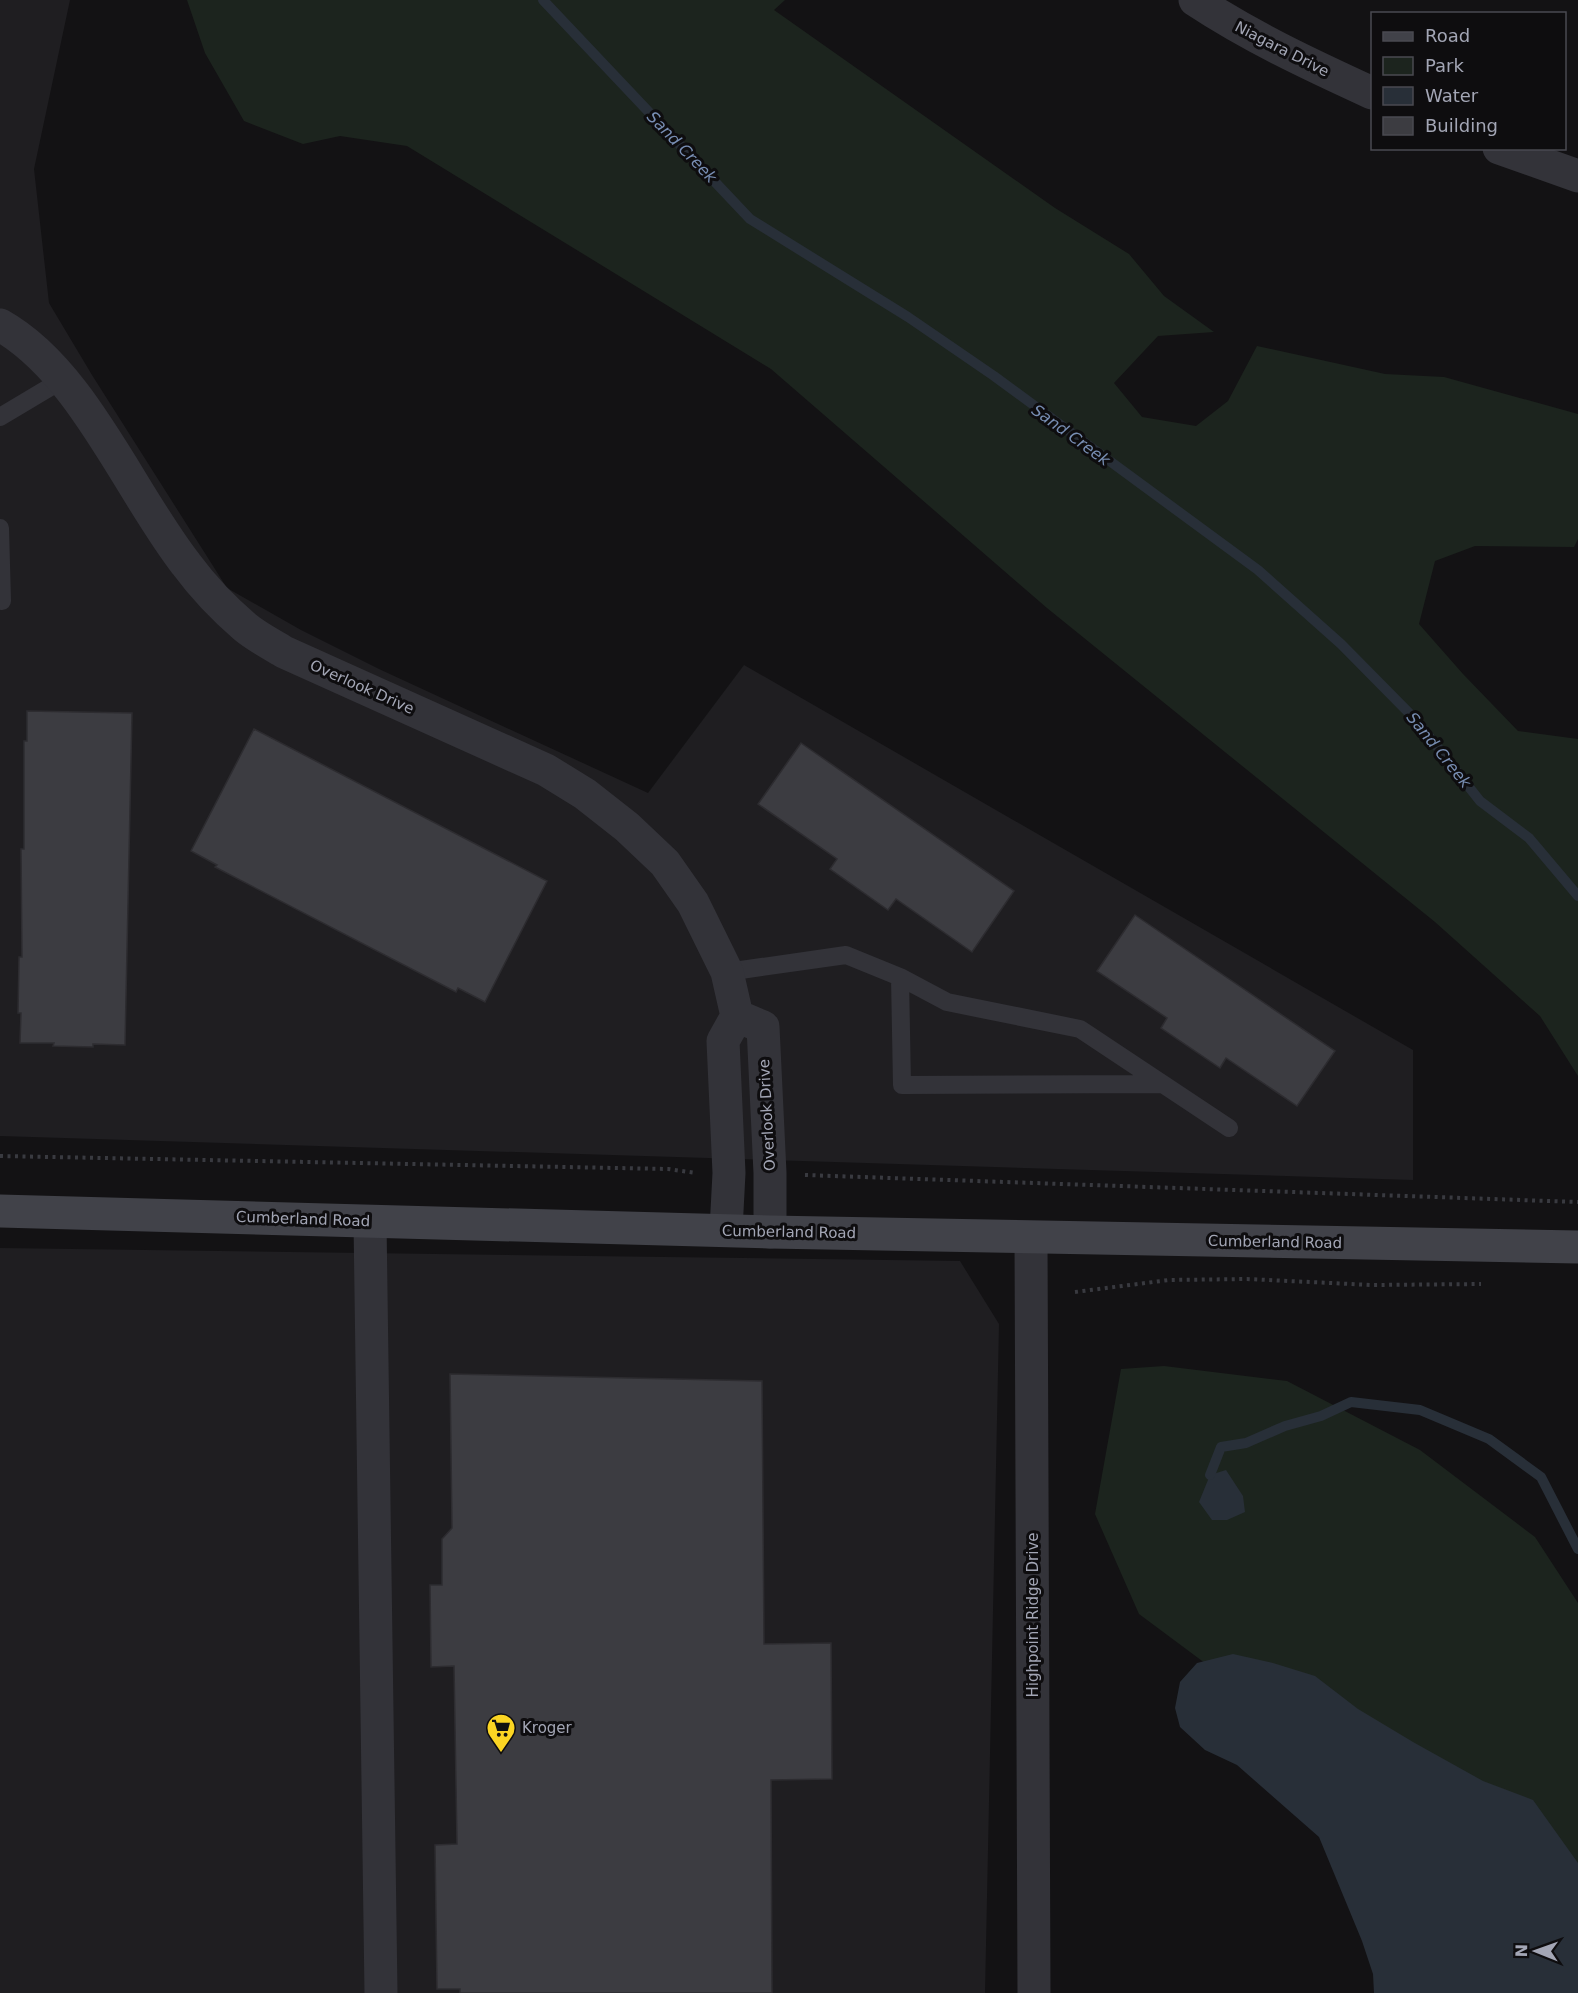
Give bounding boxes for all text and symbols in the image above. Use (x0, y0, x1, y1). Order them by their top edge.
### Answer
legend (1371, 12, 1566, 150)
street label: Niagara Drive (1232, 18, 1332, 80)
text: Road (1425, 25, 1470, 46)
text: Park (1425, 55, 1464, 76)
text: Water (1425, 85, 1479, 106)
water label: Sand Creek (643, 107, 721, 187)
text: Building (1425, 115, 1498, 136)
water label: Sand Creek (1028, 400, 1114, 470)
street label: Overlook Drive (307, 656, 417, 718)
water label: Sand Creek (1403, 708, 1476, 792)
street label: Overlook Drive (755, 1059, 779, 1171)
street label: Cumberland Road (236, 1208, 370, 1230)
street label: Cumberland Road (722, 1222, 856, 1242)
street label: Cumberland Road (1208, 1232, 1342, 1252)
street label: Highpoint Ridge Drive (1024, 1532, 1042, 1698)
supermarket icon: Kroger (485, 1712, 517, 1754)
place label: Kroger (522, 1719, 573, 1737)
north arrow (1506, 1921, 1566, 1981)
text: N (1512, 1944, 1531, 1958)

